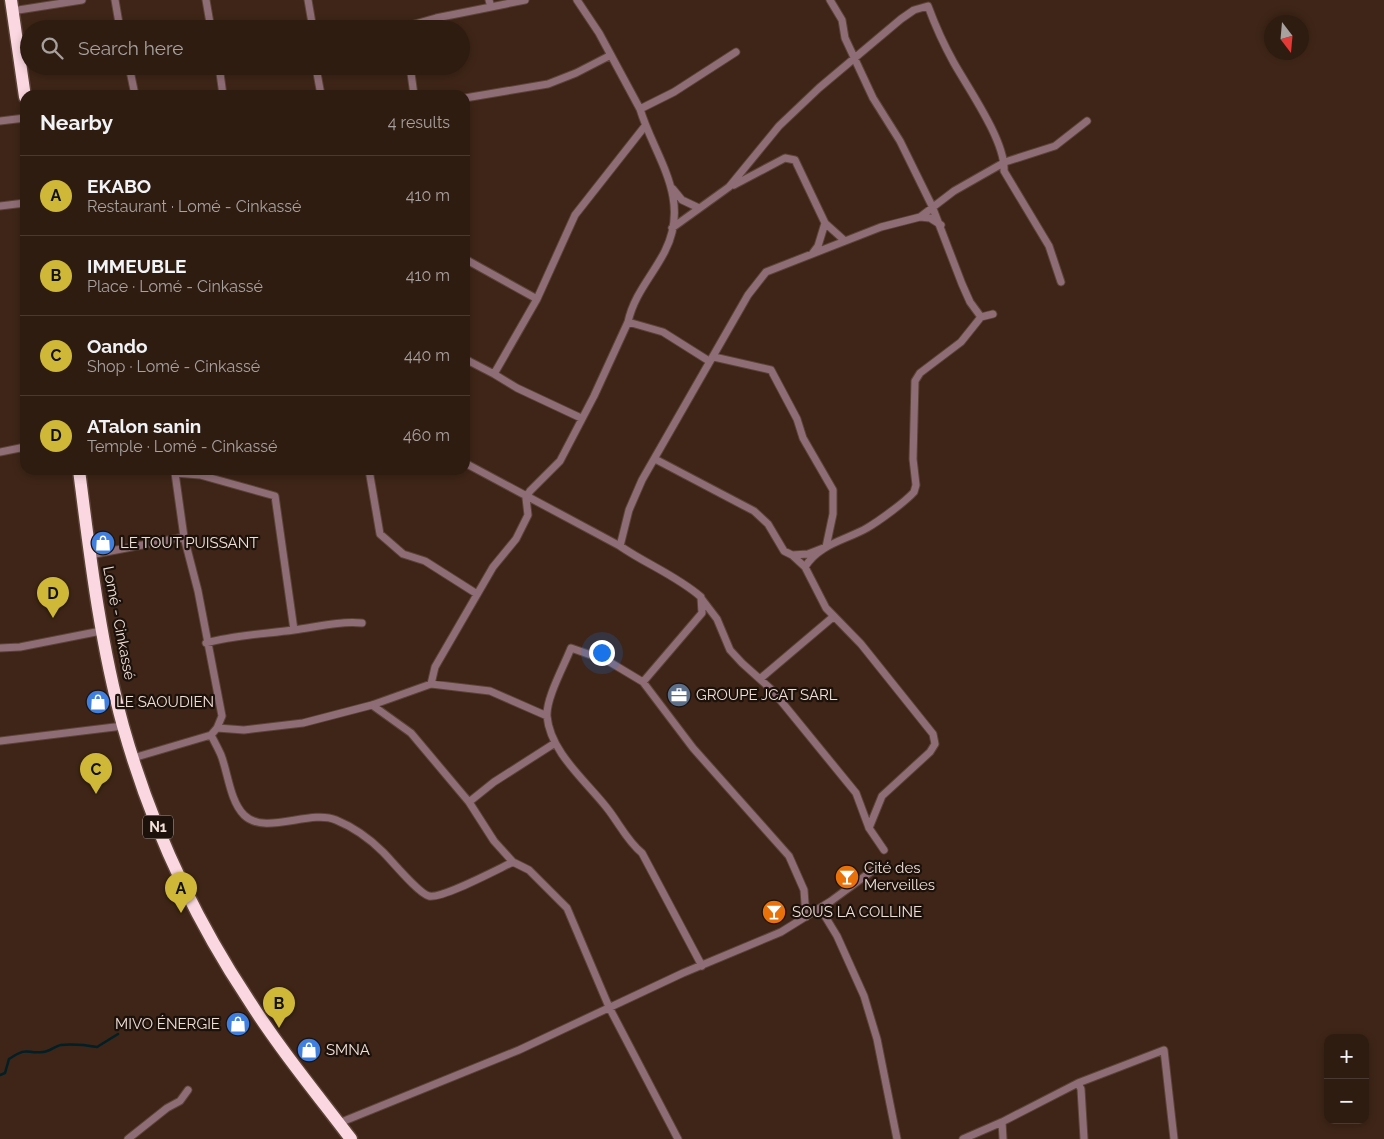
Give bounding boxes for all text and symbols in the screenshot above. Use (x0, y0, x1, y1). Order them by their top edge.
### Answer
north arrow (1264, 15, 1309, 60)
search box (20, 20, 470, 75)
icon: search (38, 34, 66, 62)
text: Search here (78, 37, 184, 59)
text: Nearby (40, 110, 113, 135)
text: 4 results (388, 113, 450, 132)
text: EKABO (87, 175, 151, 197)
text: A (51, 186, 61, 205)
text: 410 m (406, 186, 450, 205)
text: Restaurant · Lomé - Cinkassé (87, 197, 301, 216)
text: IMMEUBLE (87, 255, 186, 277)
text: B (51, 266, 61, 285)
text: 410 m (406, 266, 450, 285)
text: Place · Lomé - Cinkassé (87, 277, 263, 296)
text: Oando (87, 335, 147, 357)
text: C (51, 346, 61, 365)
text: 440 m (404, 346, 450, 365)
text: Shop · Lomé - Cinkassé (87, 357, 260, 376)
text: ATalon sanin (87, 415, 201, 437)
text: D (50, 426, 62, 445)
text: 460 m (403, 426, 450, 445)
text: Temple · Lomé - Cinkassé (87, 437, 277, 456)
shop icon: LE TOUT PUISSANT (90, 530, 116, 556)
place label: LE TOUT PUISSANT (120, 534, 258, 552)
street label: Lomé - Cinkassé (99, 564, 139, 682)
pin: D (37, 577, 69, 618)
your location (589, 640, 615, 666)
office icon: GROUPE JCAT SARL (666, 682, 692, 708)
place label: GROUPE JCAT SARL (696, 686, 838, 704)
shop icon: LE SAOUDIEN (85, 689, 111, 715)
place label: LE SAOUDIEN (116, 693, 214, 711)
pin: C (80, 753, 112, 794)
road number: N1 (143, 816, 173, 839)
place label: Cité des Merveilles (864, 859, 935, 894)
bar icon: Cité des Merveilles (834, 864, 860, 890)
pin: A (165, 872, 197, 913)
bar icon: SOUS LA COLLINE (761, 899, 787, 925)
place label: SOUS LA COLLINE (792, 903, 922, 921)
pin: B (263, 987, 295, 1028)
shop icon: MIVO ÉNERGIE (225, 1011, 251, 1037)
place label: MIVO ÉNERGIE (115, 1015, 220, 1033)
map controls (1324, 1034, 1369, 1124)
button: + (1324, 1034, 1369, 1079)
shop icon: SMNA (296, 1037, 322, 1063)
place label: SMNA (326, 1041, 370, 1059)
button: − (1324, 1079, 1369, 1124)

